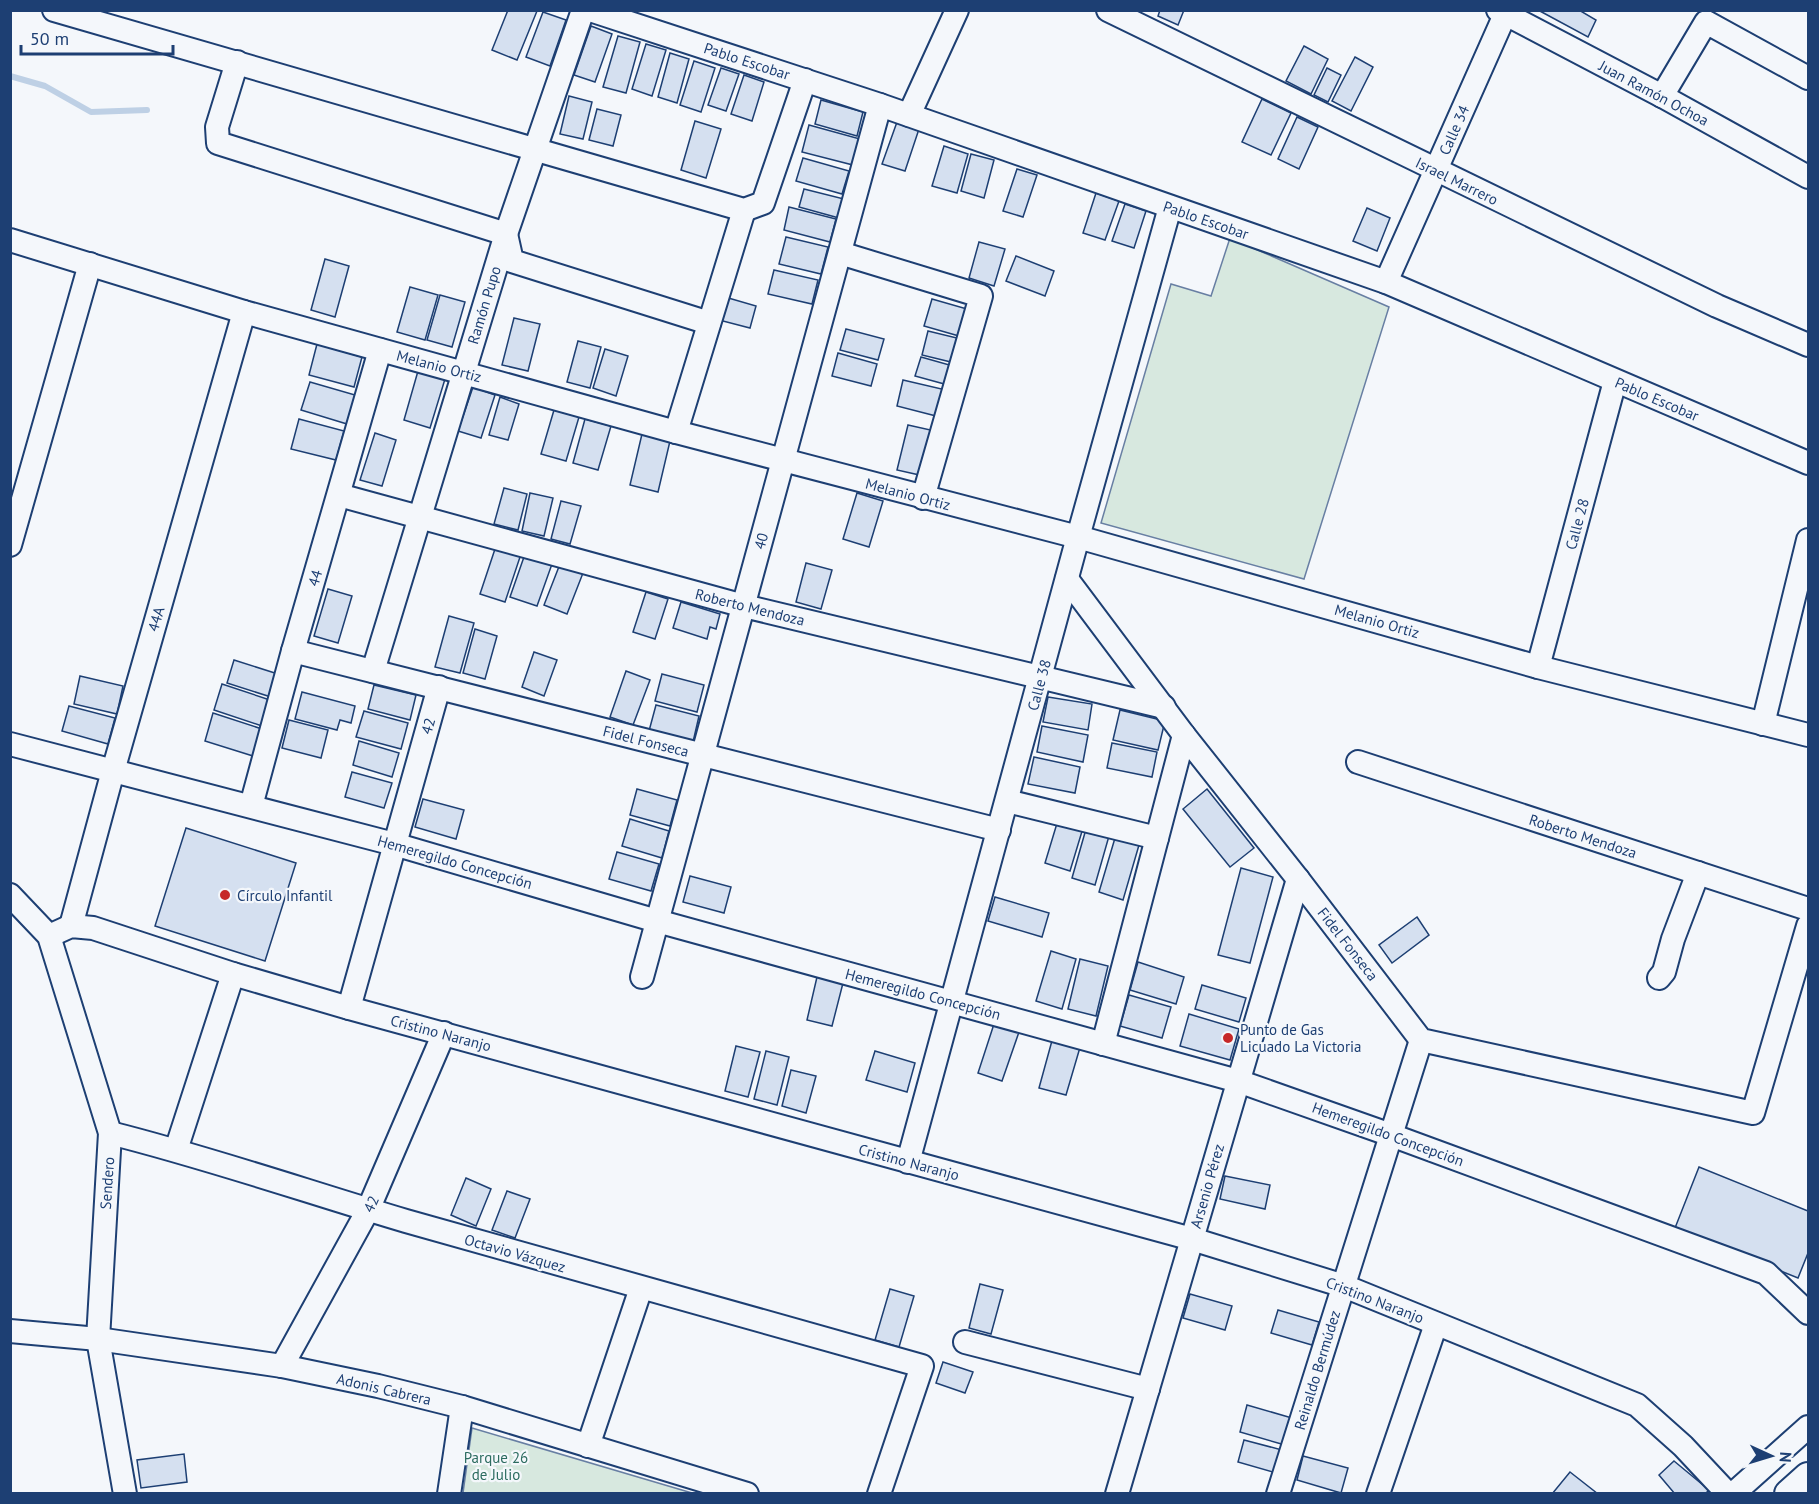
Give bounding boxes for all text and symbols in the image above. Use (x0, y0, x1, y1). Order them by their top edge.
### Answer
scale bar (21, 18, 172, 56)
text: 50 m (30, 27, 69, 50)
street label: Pablo Escobar (702, 38, 792, 84)
street label: Juan Ramón Ochoa (1595, 56, 1712, 130)
street label: Calle 34 (1435, 102, 1473, 158)
street label: Israel Marrero (1413, 153, 1501, 209)
street label: Pablo Escobar (1161, 196, 1251, 244)
street label: Ramón Pupo (463, 264, 505, 346)
street label: Melanio Ortiz (394, 346, 484, 386)
street label: Pablo Escobar (1612, 373, 1702, 425)
street label: Melanio Ortiz (863, 474, 953, 514)
street label: Calle 28 (1561, 496, 1593, 552)
street label: 40 (750, 531, 772, 551)
street label: 44 (304, 568, 326, 588)
street label: Roberto Mendoza (693, 584, 807, 630)
street label: Melanio Ortiz (1332, 600, 1422, 642)
street label: 44A (143, 604, 169, 634)
street label: Calle 38 (1023, 657, 1055, 713)
street label: 42 (417, 716, 439, 736)
street label: Fidel Fonseca (601, 721, 691, 761)
street label: Roberto Mendoza (1527, 810, 1639, 862)
street label: Hemeregildo Concepción (375, 831, 535, 893)
place label: Círculo Infantil (237, 886, 333, 905)
marker: Círculo Infantil (218, 888, 232, 902)
street label: Fidel Fonseca (1313, 904, 1383, 984)
street label: Hemeregildo Concepción (843, 964, 1003, 1024)
street label: Cristino Naranjo (389, 1010, 493, 1056)
place label: Punto de Gas Licuado La Victoria (1240, 1020, 1361, 1056)
marker: Punto de Gas Licuado La Victoria (1221, 1031, 1235, 1045)
street label: Hemeregildo Concepción (1310, 1098, 1466, 1170)
street label: Cristino Naranjo (857, 1139, 961, 1185)
street label: Arsenio Pérez (1186, 1142, 1228, 1230)
street label: Sendero (96, 1156, 118, 1210)
street label: 42 (359, 1193, 383, 1215)
street label: Octavio Vázquez (462, 1229, 568, 1277)
street label: Cristino Naranjo (1323, 1273, 1427, 1327)
street label: Reinaldo Bermúdez (1290, 1308, 1344, 1432)
street label: Adonis Cabrera (335, 1369, 433, 1409)
north arrow (1741, 1426, 1801, 1486)
park label: Parque 26 de Julio (464, 1448, 528, 1484)
text: N (1776, 1451, 1796, 1463)

